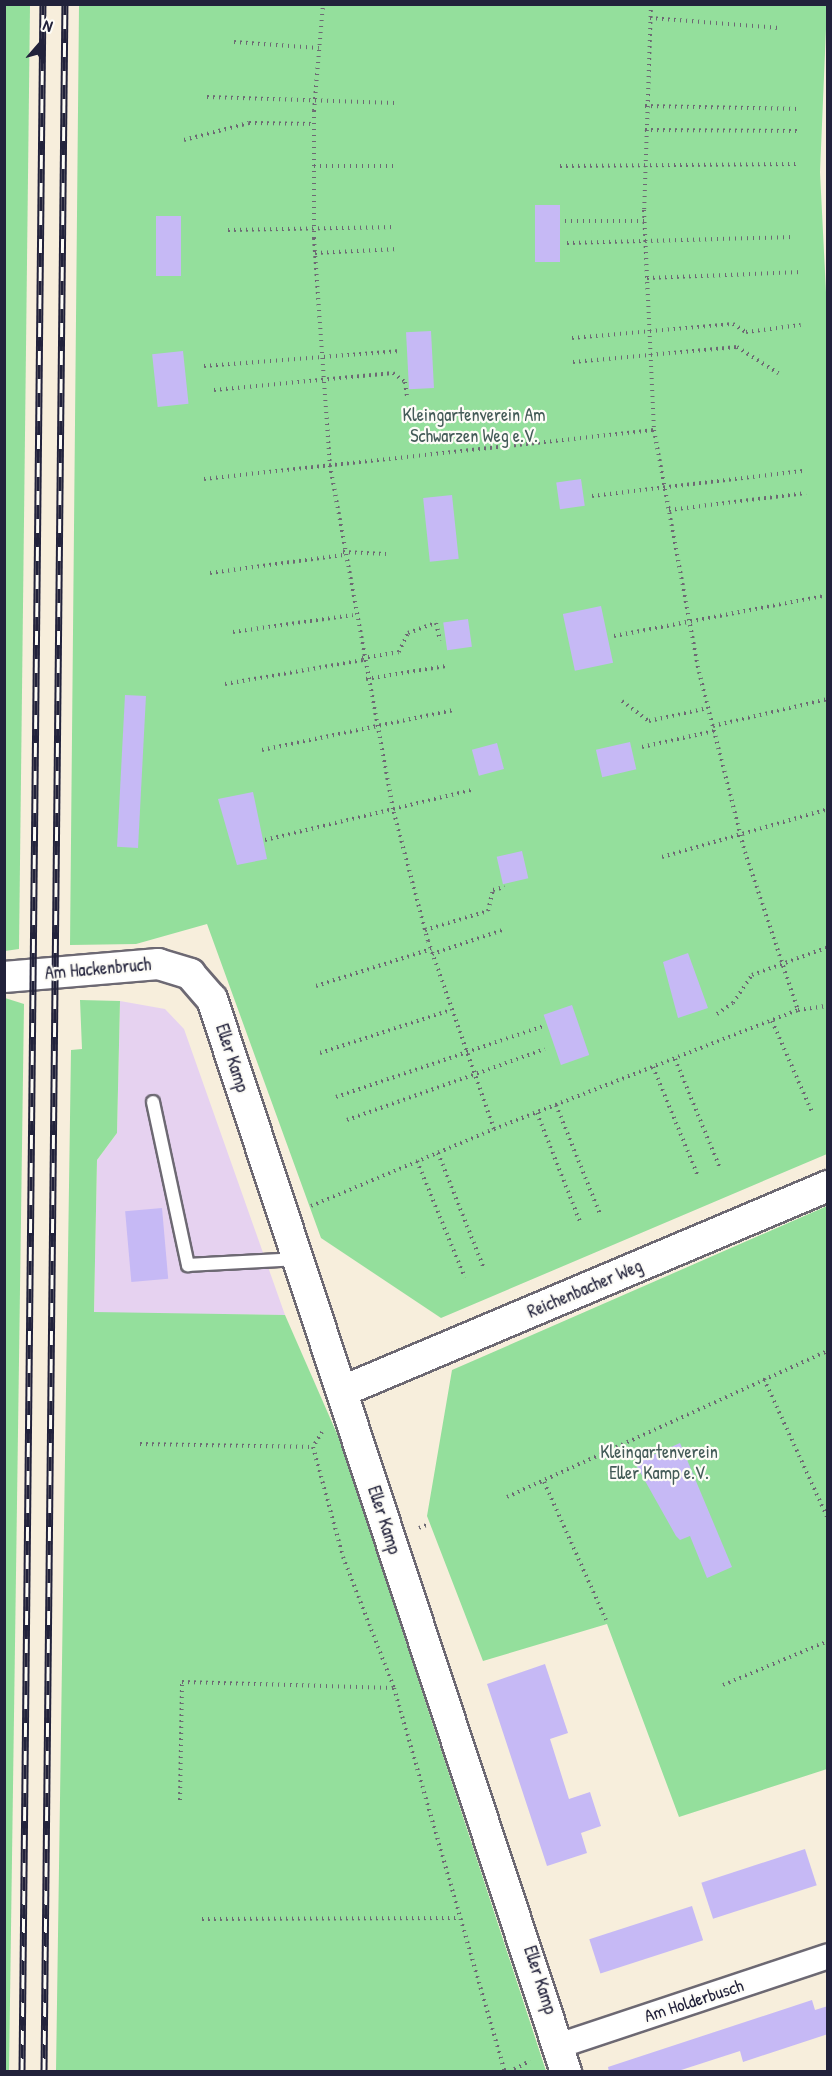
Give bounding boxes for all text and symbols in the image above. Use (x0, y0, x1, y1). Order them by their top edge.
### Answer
north arrow (12, 12, 72, 72)
text: N (40, 13, 56, 37)
park label: Kleingartenverein Am Schwarzen Weg e.V. (403, 405, 545, 448)
street label: Am Hackenbruch (44, 954, 152, 984)
street label: Eller Kamp (211, 1021, 253, 1095)
street label: Reichenbacher Weg (524, 1255, 646, 1323)
park label: Kleingartenverein Eller Kamp e.V. (600, 1442, 718, 1484)
street label: Eller Kamp (363, 1483, 405, 1557)
street label: Eller Kamp (519, 1943, 561, 2017)
street label: Am Holderbusch (642, 1975, 746, 2027)

